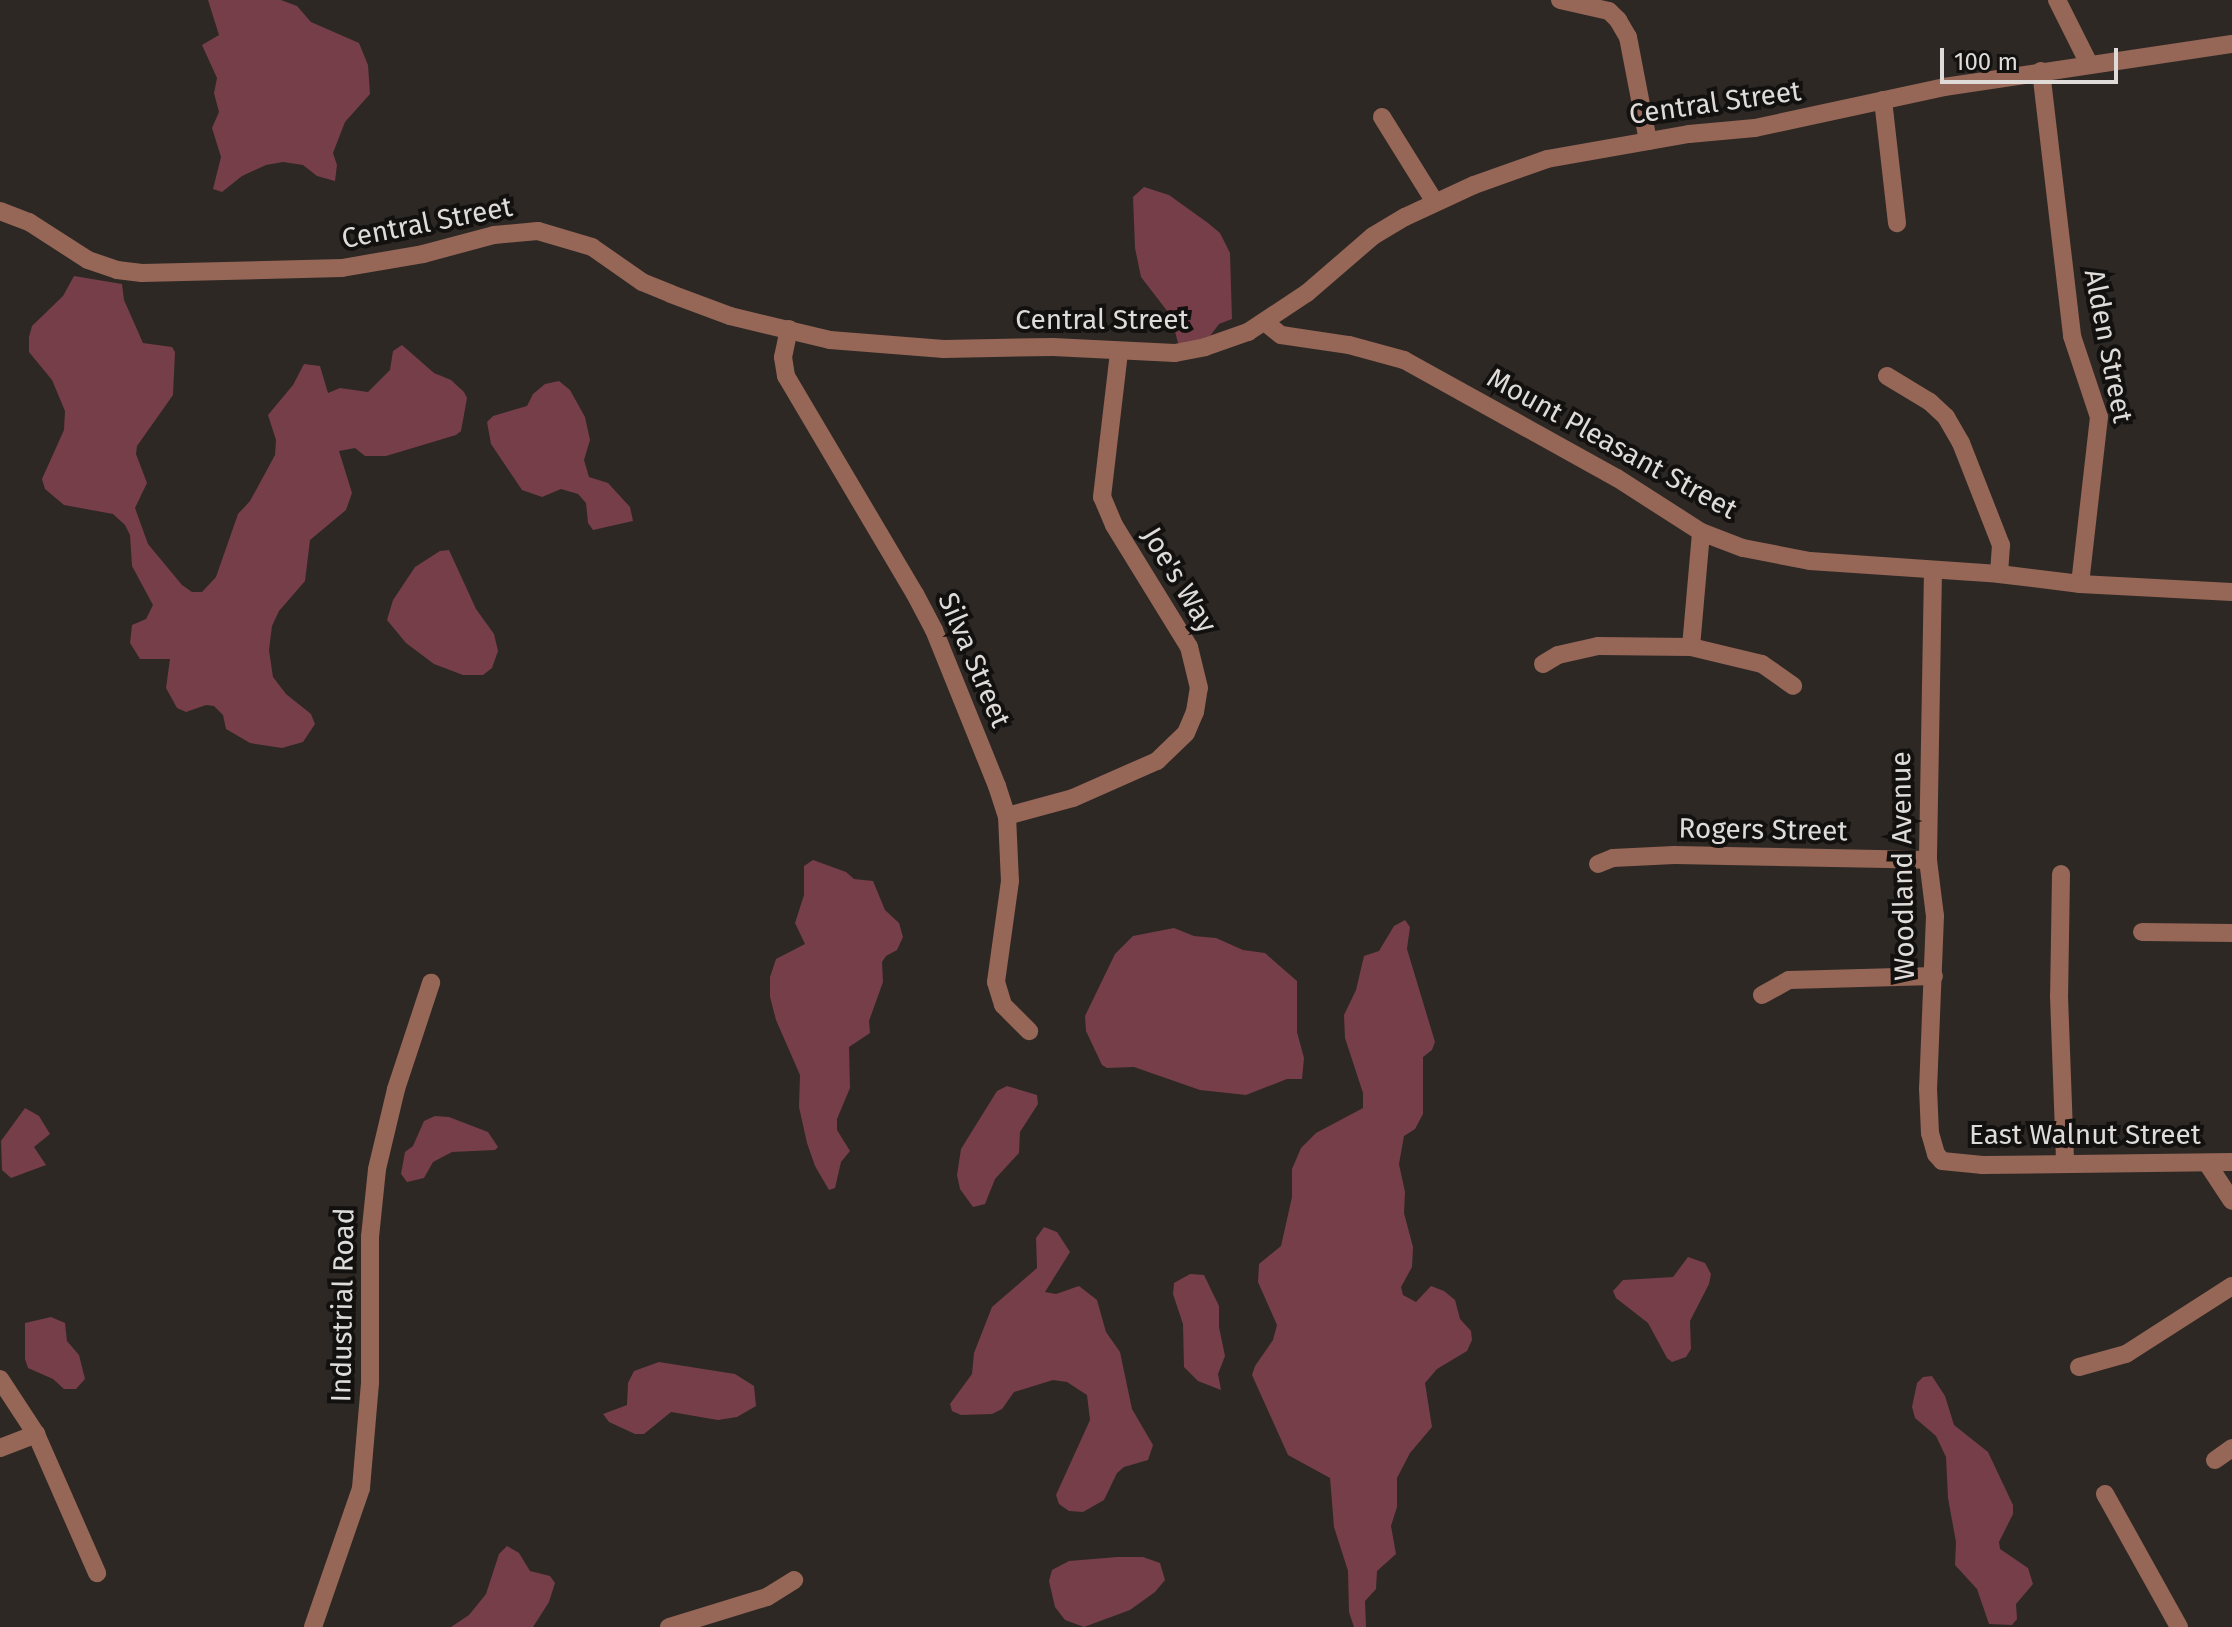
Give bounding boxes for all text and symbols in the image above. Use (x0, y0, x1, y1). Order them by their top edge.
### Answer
scale bar (1944, 32, 2122, 82)
text: 100 m (1954, 48, 2018, 76)
street label: Central Street (1627, 74, 1803, 132)
street label: Central Street (339, 190, 515, 256)
street label: Alden Street (2077, 266, 2139, 426)
street label: Central Street (1015, 303, 1189, 337)
street label: Mount Pleasant Street (1481, 361, 1743, 527)
street label: Joe's Way (1134, 521, 1224, 639)
street label: Silva Street (931, 588, 1017, 732)
street label: Woodland Avenue (1884, 751, 1922, 981)
street label: Rogers Street (1678, 812, 1848, 848)
street label: East Walnut Street (1969, 1118, 2201, 1152)
street label: Industrial Road (325, 1207, 361, 1403)

